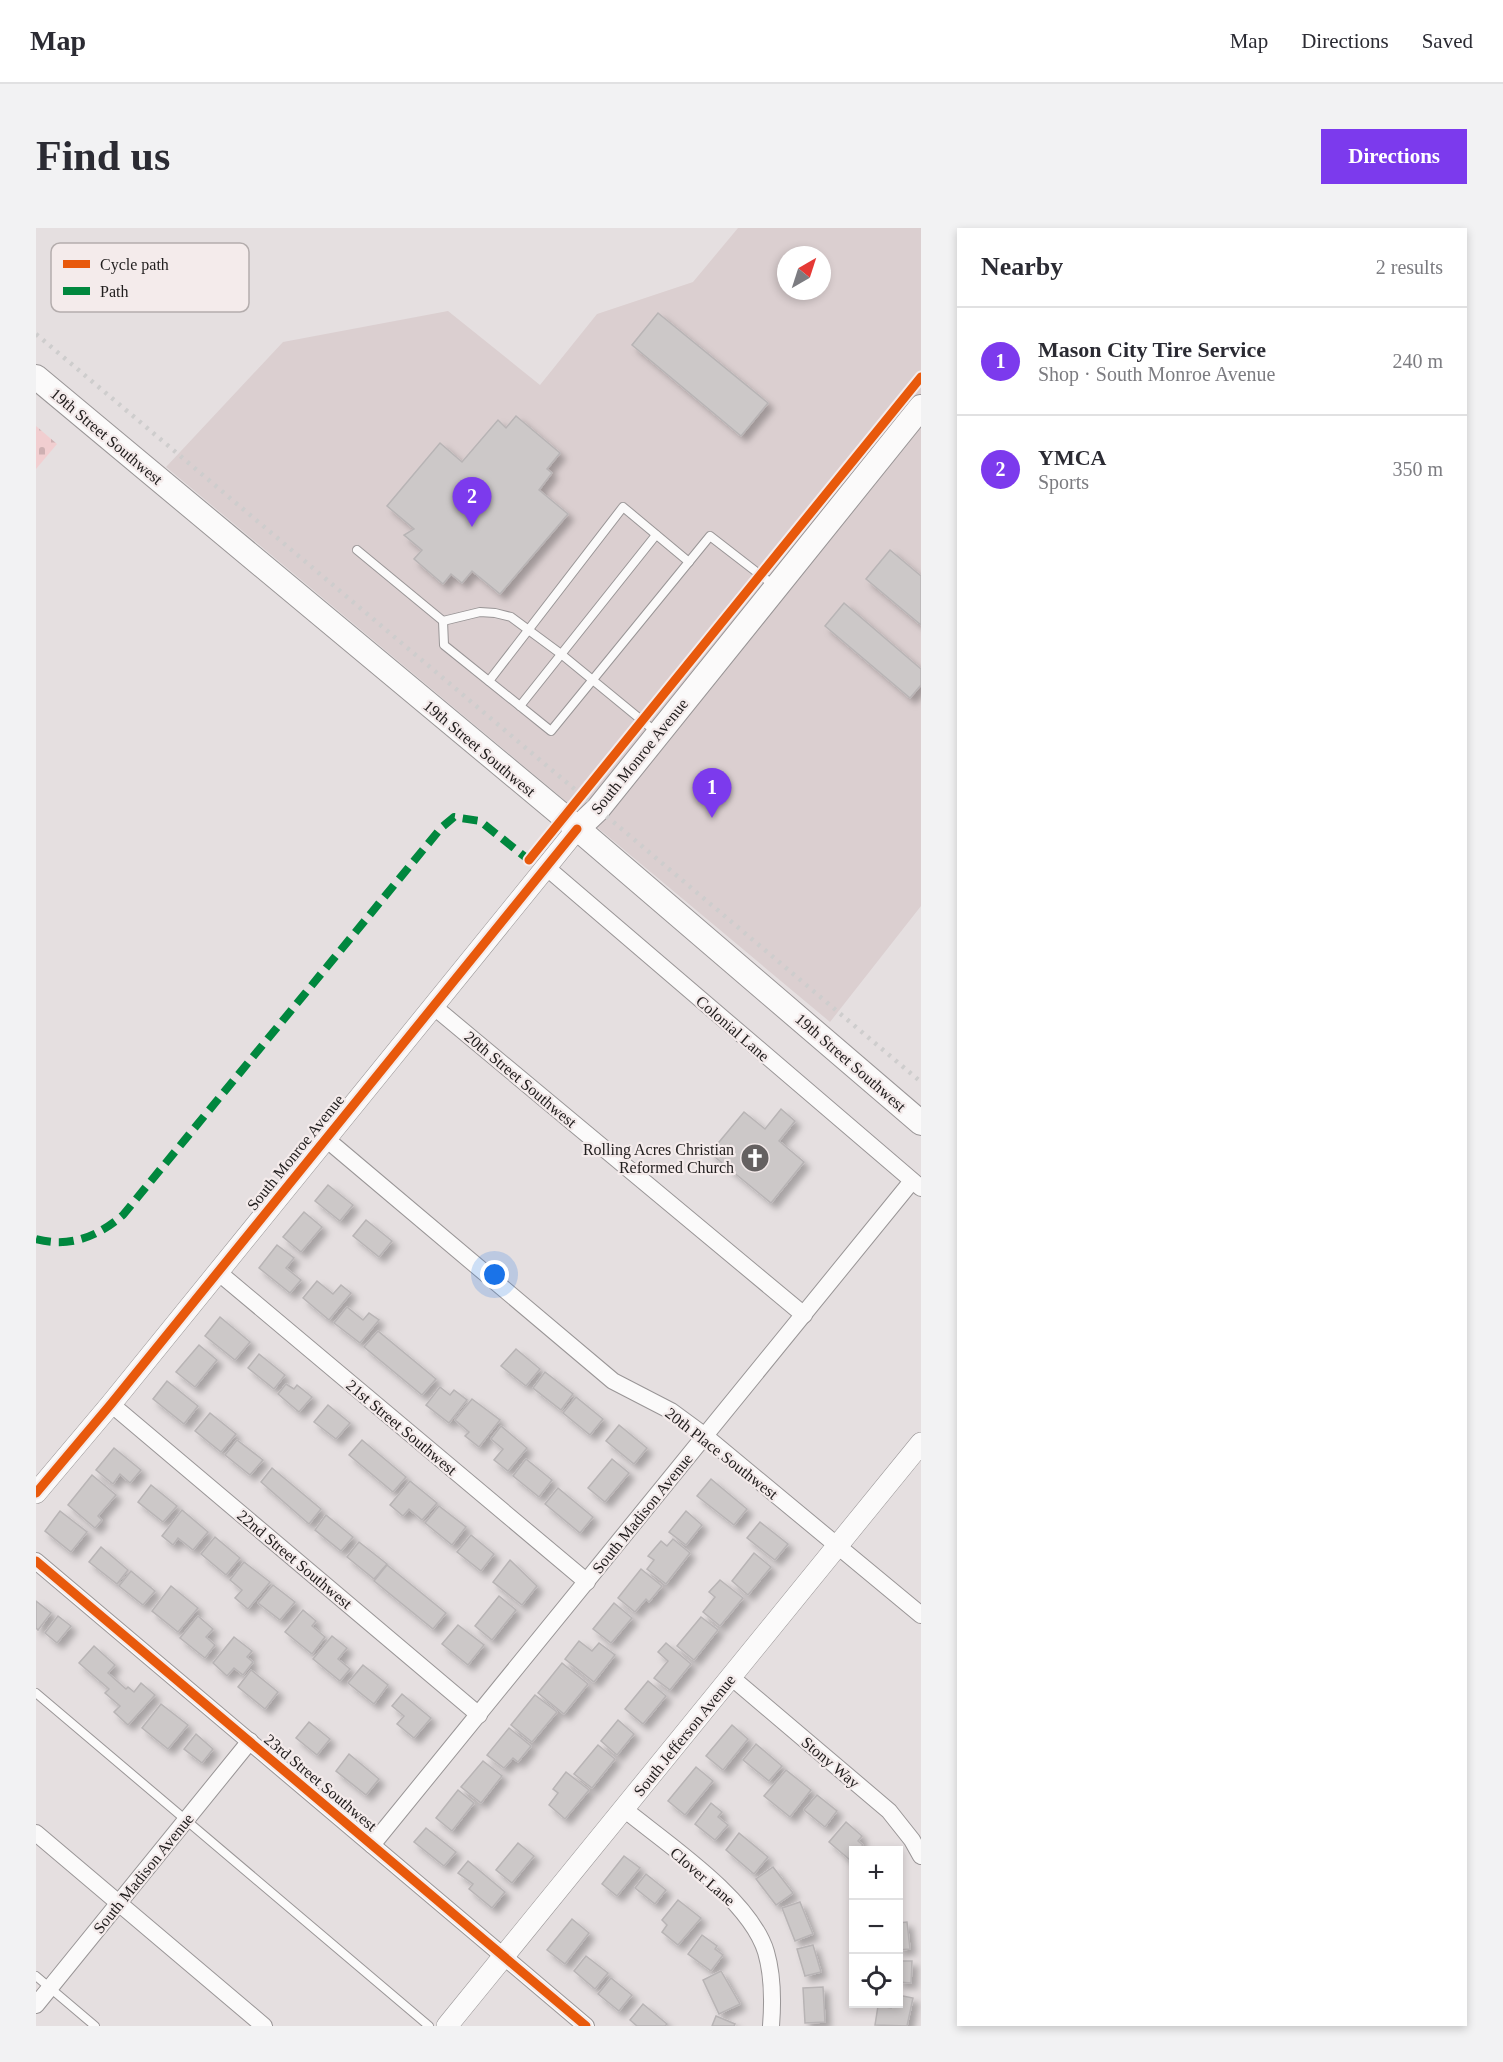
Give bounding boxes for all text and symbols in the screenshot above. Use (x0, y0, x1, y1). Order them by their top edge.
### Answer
text: Map (30, 25, 86, 56)
text: Map (1230, 29, 1268, 53)
text: Directions (1301, 29, 1389, 53)
text: Saved (1422, 29, 1473, 53)
button: Directions (1321, 129, 1467, 184)
text: Find us (36, 133, 170, 179)
legend (51, 243, 249, 312)
north arrow (777, 246, 831, 300)
text: Nearby (981, 252, 1063, 281)
text: Cycle path (100, 256, 169, 274)
text: 2 results (1376, 256, 1443, 278)
text: Path (100, 283, 128, 300)
text: Mason City Tire Service (1038, 337, 1266, 362)
text: 1 (996, 350, 1006, 372)
text: 240 m (1392, 350, 1443, 372)
text: Shop · South Monroe Avenue (1038, 363, 1275, 385)
street label: 19th Street Southwest (47, 385, 166, 488)
text: YMCA (1038, 445, 1106, 470)
text: 2 (996, 458, 1006, 480)
text: 350 m (1392, 458, 1443, 480)
text: Sports (1038, 471, 1089, 493)
pin: 2 (452, 478, 492, 527)
street label: South Monroe Avenue (588, 695, 691, 817)
street label: 19th Street Southwest (420, 697, 539, 800)
pin: 1 (692, 768, 732, 818)
street label: Colonial Lane (693, 992, 773, 1065)
street label: 19th Street Southwest (792, 1010, 910, 1115)
street label: 20th Street Southwest (461, 1028, 580, 1131)
street label: South Monroe Avenue (244, 1091, 347, 1213)
place label: Rolling Acres Christian Reformed Church (583, 1141, 734, 1176)
church icon: Rolling Acres Christian Reformed Church (739, 1142, 771, 1174)
your location (480, 1260, 509, 1289)
street label: 21st Street Southwest (343, 1376, 461, 1479)
street label: 20th Place Southwest (662, 1404, 782, 1503)
street label: South Madison Avenue (589, 1450, 696, 1577)
street label: 22nd Street Southwest (234, 1507, 356, 1613)
street label: South Jefferson Avenue (630, 1671, 739, 1799)
street label: 23rd Street Southwest (261, 1730, 381, 1835)
street label: Stony Way (798, 1733, 863, 1792)
street label: South Madison Avenue (90, 1810, 197, 1937)
street label: Clover Lane (667, 1844, 738, 1909)
map controls (849, 1846, 903, 2008)
button: + (849, 1846, 903, 1900)
button: − (849, 1900, 903, 1954)
button: locate (849, 1954, 903, 2008)

